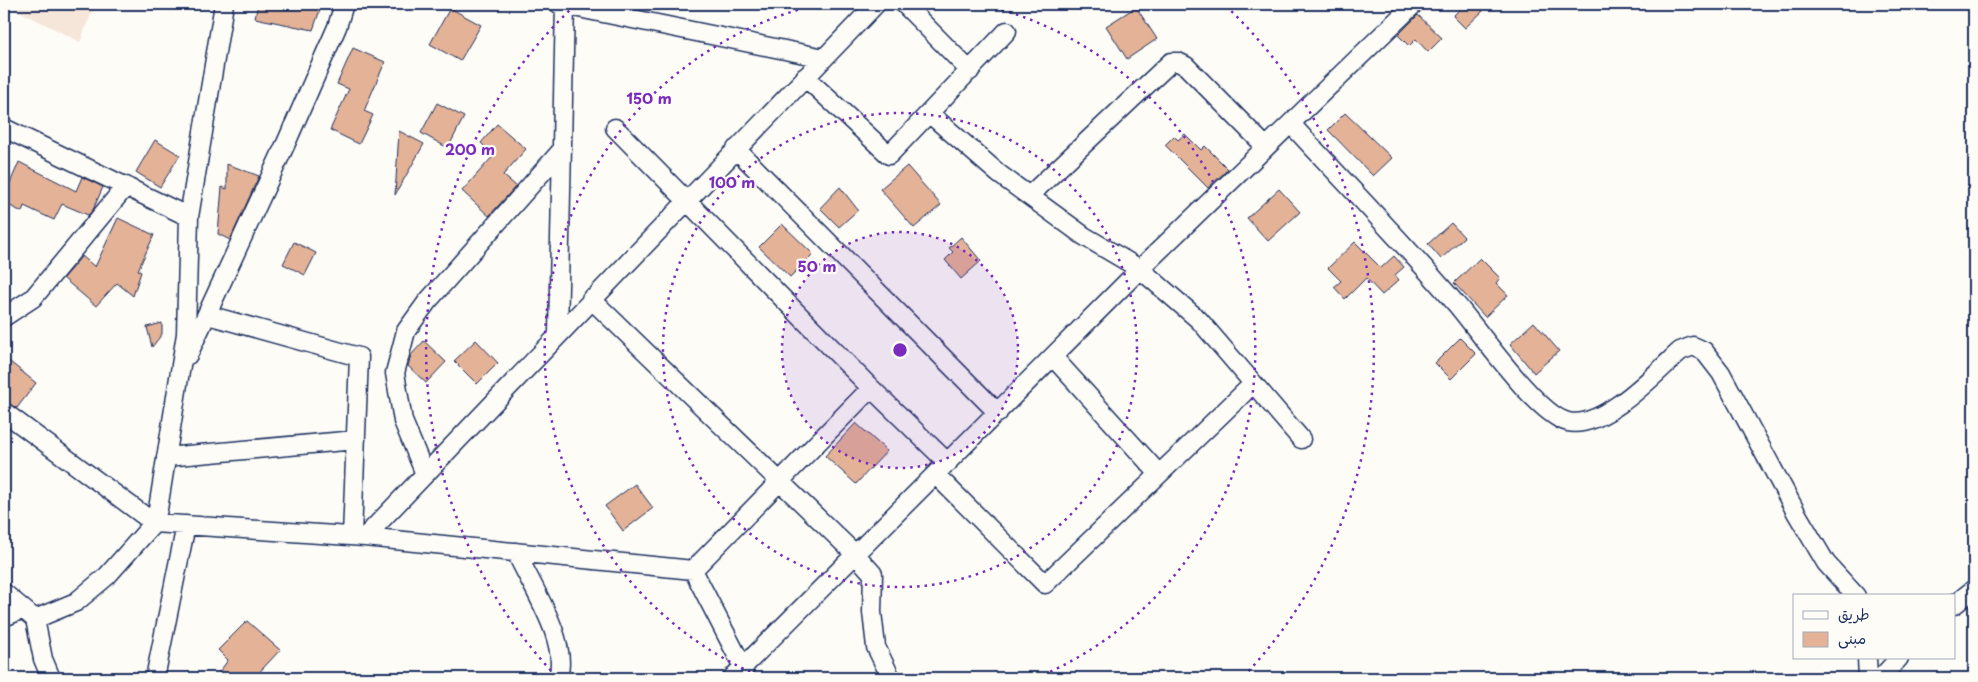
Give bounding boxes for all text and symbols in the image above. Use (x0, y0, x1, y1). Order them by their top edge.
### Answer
text: 150 m (626, 86, 672, 109)
text: 200 m (445, 137, 495, 160)
text: 100 m (709, 170, 755, 193)
text: 50 m (798, 254, 836, 277)
centre of rings (891, 341, 909, 359)
legend (1793, 594, 1956, 660)
text: طريق (1838, 602, 1870, 625)
text: مبنى (1838, 626, 1866, 649)

